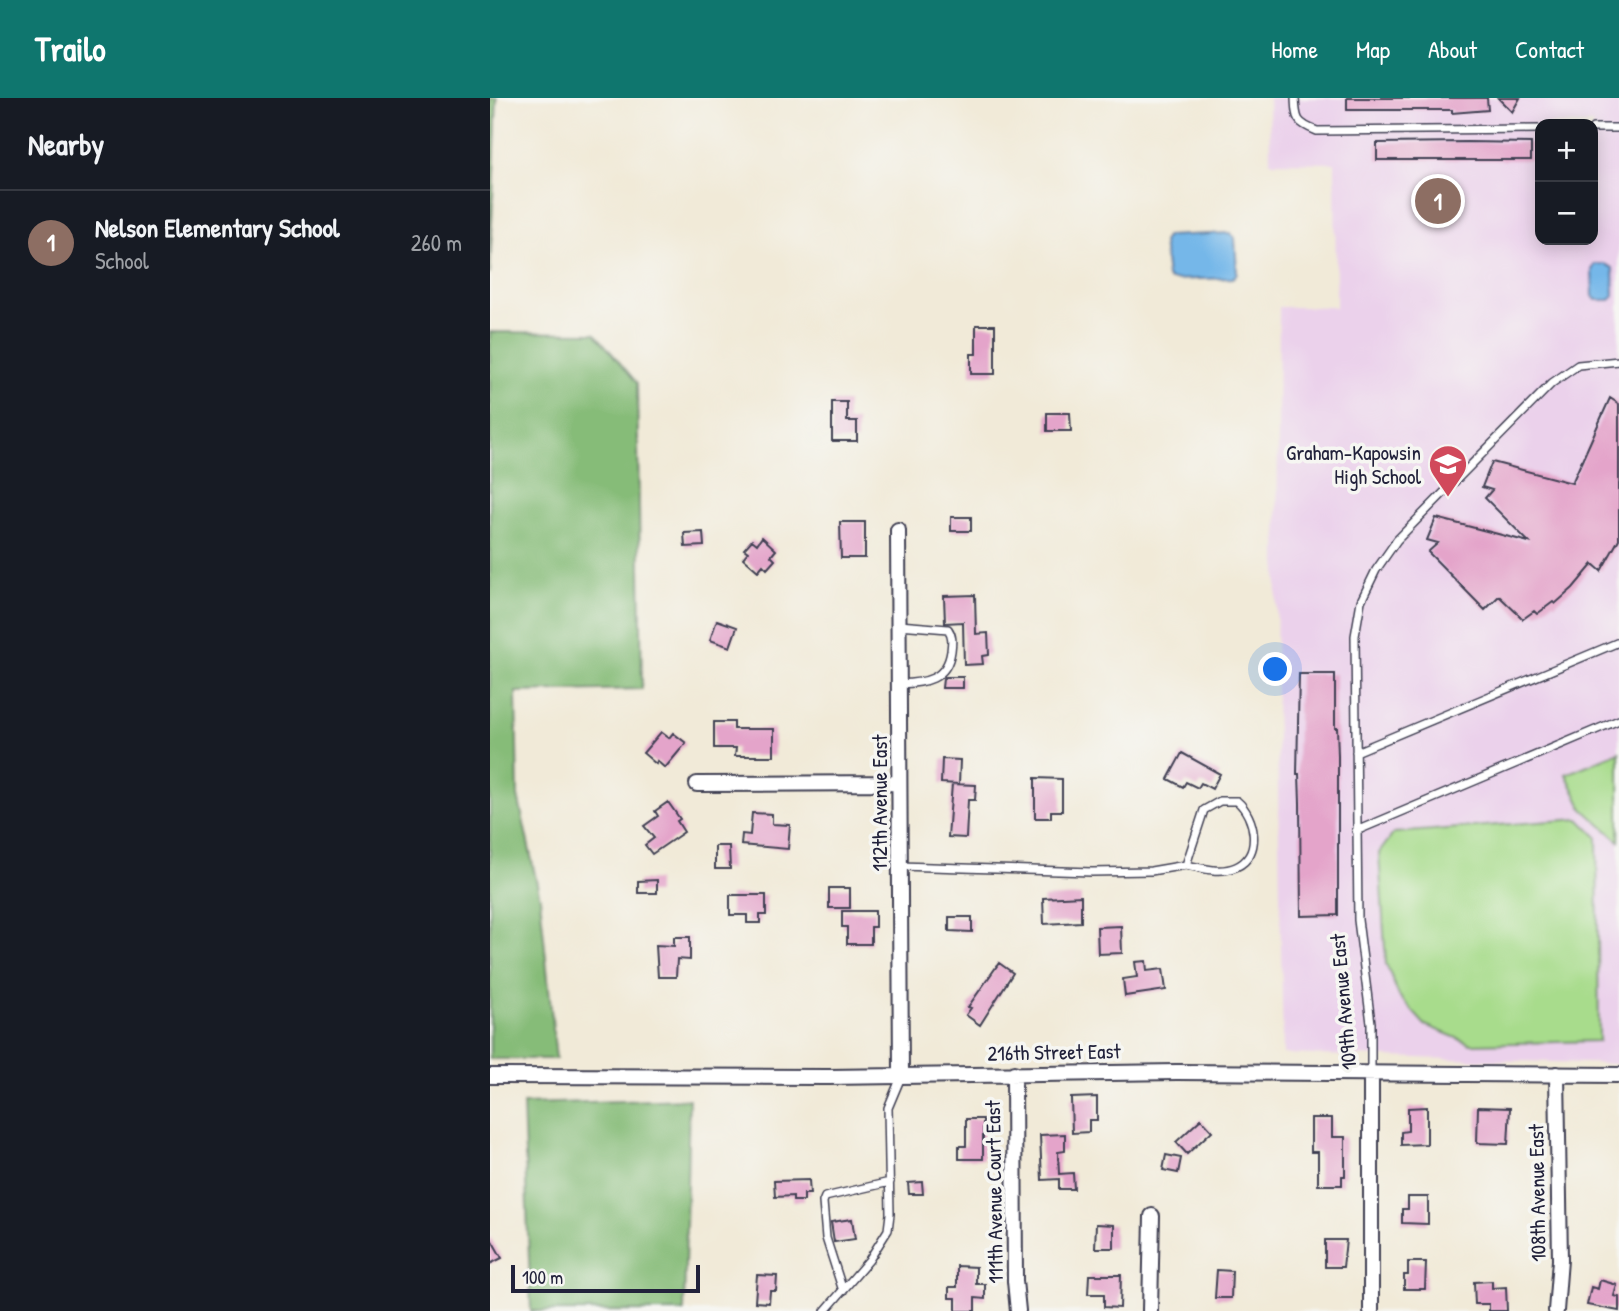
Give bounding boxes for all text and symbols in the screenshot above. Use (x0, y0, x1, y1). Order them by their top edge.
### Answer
text: Trailo (35, 27, 106, 71)
text: Home (1271, 33, 1318, 65)
text: Map (1356, 33, 1390, 65)
text: About (1428, 33, 1477, 65)
text: Contact (1515, 33, 1584, 65)
map controls (1535, 119, 1598, 245)
button: + (1535, 119, 1598, 182)
text: Nearby (28, 124, 104, 164)
pin: 1 (1415, 175, 1461, 227)
button: − (1535, 182, 1598, 245)
text: Nelson Elementary School (95, 210, 340, 245)
text: 1 (47, 227, 55, 258)
text: 260 m (411, 227, 462, 258)
text: School (95, 245, 149, 276)
place label: Graham-Kapowsin High School (1286, 438, 1421, 491)
school or university icon: Graham-Kapowsin High School (1427, 443, 1469, 498)
your location (1258, 652, 1292, 686)
street label: 112th Avenue East (865, 734, 894, 871)
street label: 109th Avenue East (1323, 932, 1363, 1071)
street label: 216th Street East (987, 1036, 1122, 1068)
street label: 111th Avenue Court East (978, 1099, 1010, 1284)
street label: 108th Avenue East (1521, 1123, 1553, 1262)
scale bar (511, 1262, 700, 1294)
text: 100 m (522, 1264, 563, 1290)

